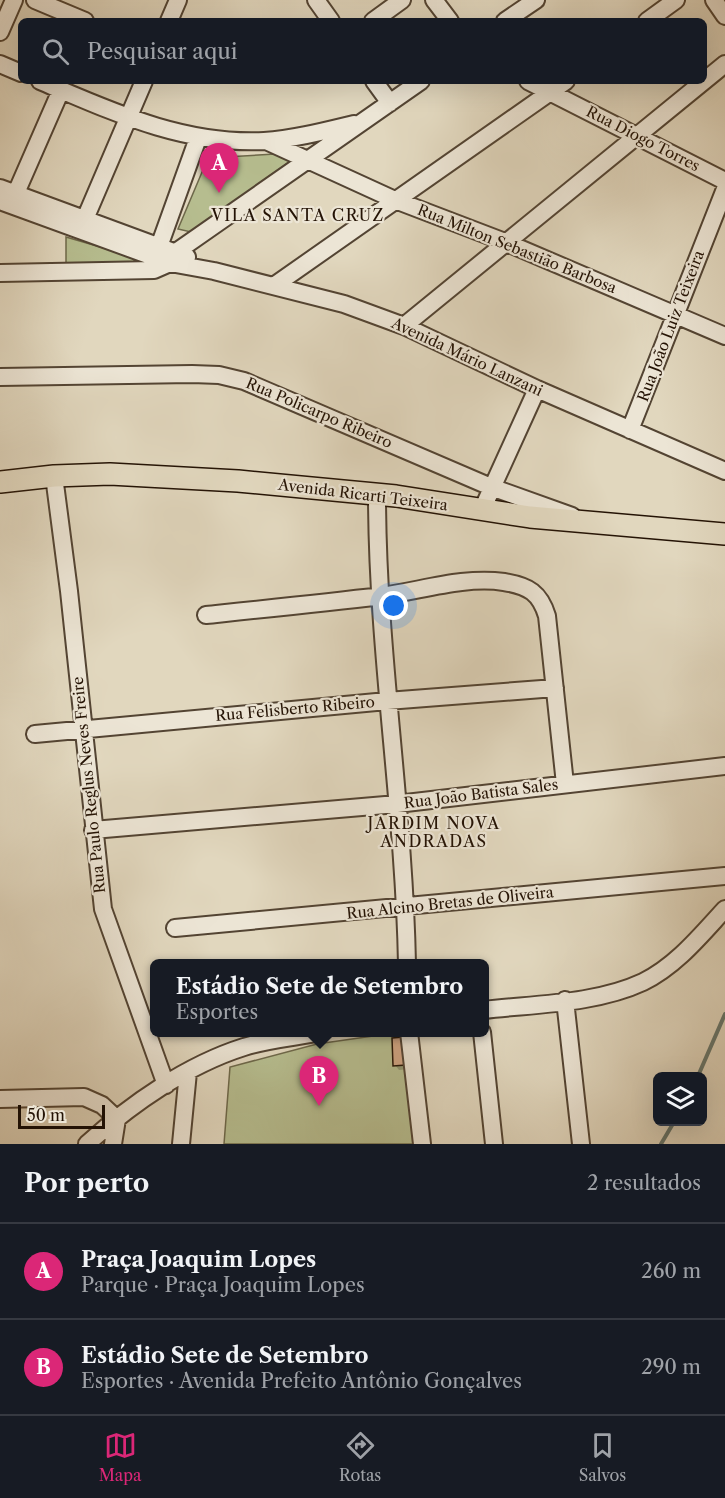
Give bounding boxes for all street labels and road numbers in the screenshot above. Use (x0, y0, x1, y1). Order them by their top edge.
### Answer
street label: Rua Diogo Torres (583, 102, 703, 175)
street label: Rua Milton Sebastião Barbosa (415, 200, 620, 297)
street label: Rua João Luiz Teixeira (633, 247, 708, 404)
street label: Avenida Mário Lanzani (388, 313, 546, 400)
street label: Rua Policarpo Ribeiro (243, 373, 395, 452)
street label: Avenida Ricarti Teixeira (276, 475, 449, 514)
street label: Rua Paulo Reglus Neves Freire (68, 676, 109, 894)
street label: Rua Felisberto Ribeiro (214, 692, 376, 725)
street label: Rua João Batista Sales (403, 775, 559, 812)
street label: Rua Alcino Bretas de Oliveira (345, 882, 555, 923)

